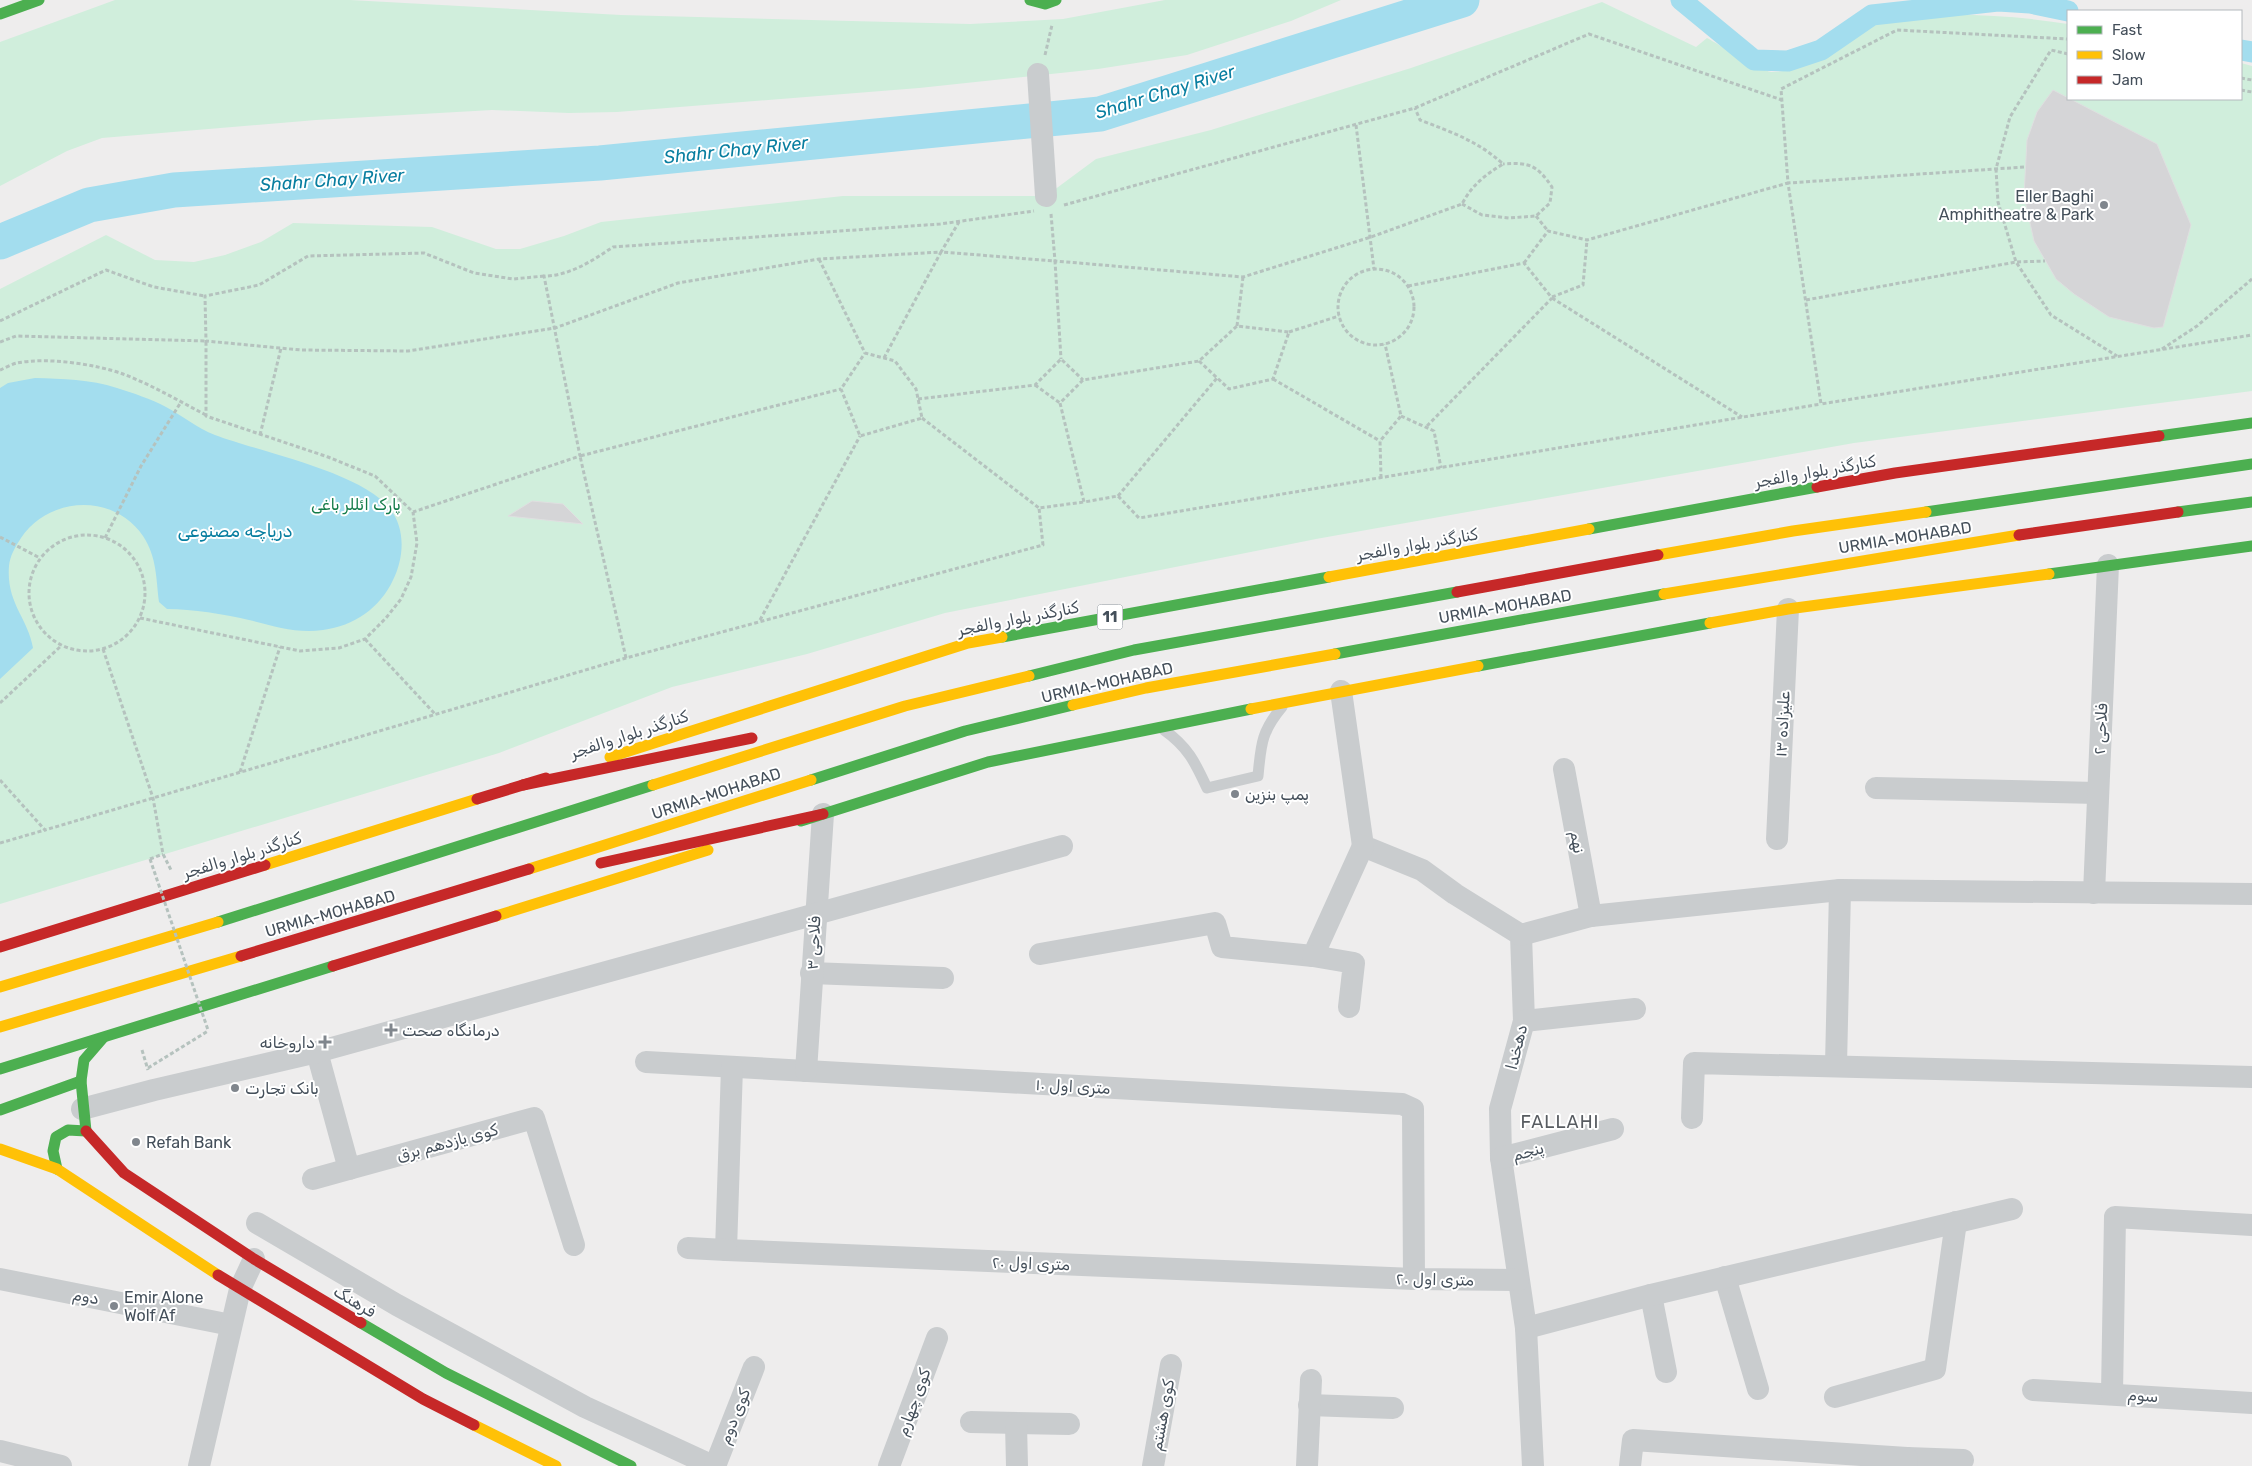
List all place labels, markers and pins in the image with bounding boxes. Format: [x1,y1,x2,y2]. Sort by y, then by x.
place label: Eller Baghi Amphitheatre & Park [1939,187,2095,224]
marker: Eller Baghi Amphitheatre & Park [2098,199,2110,211]
place label: پمپ بنزین [1245,785,1309,805]
marker: پمپ بنزین [1229,788,1241,800]
place label: درمانگاه صحت [402,1021,500,1041]
marker: درمانگاه صحت [384,1023,398,1037]
place label: داروخانه [260,1033,315,1053]
marker: داروخانه [319,1036,331,1048]
place label: بانک تجارت [245,1079,319,1099]
marker: بانک تجارت [229,1082,241,1094]
place label: Refah Bank [146,1133,232,1152]
marker: Refah Bank [130,1136,142,1148]
place label: Emir Alone Wolf Af [124,1288,203,1325]
marker: Emir Alone Wolf Af [108,1300,120,1312]

